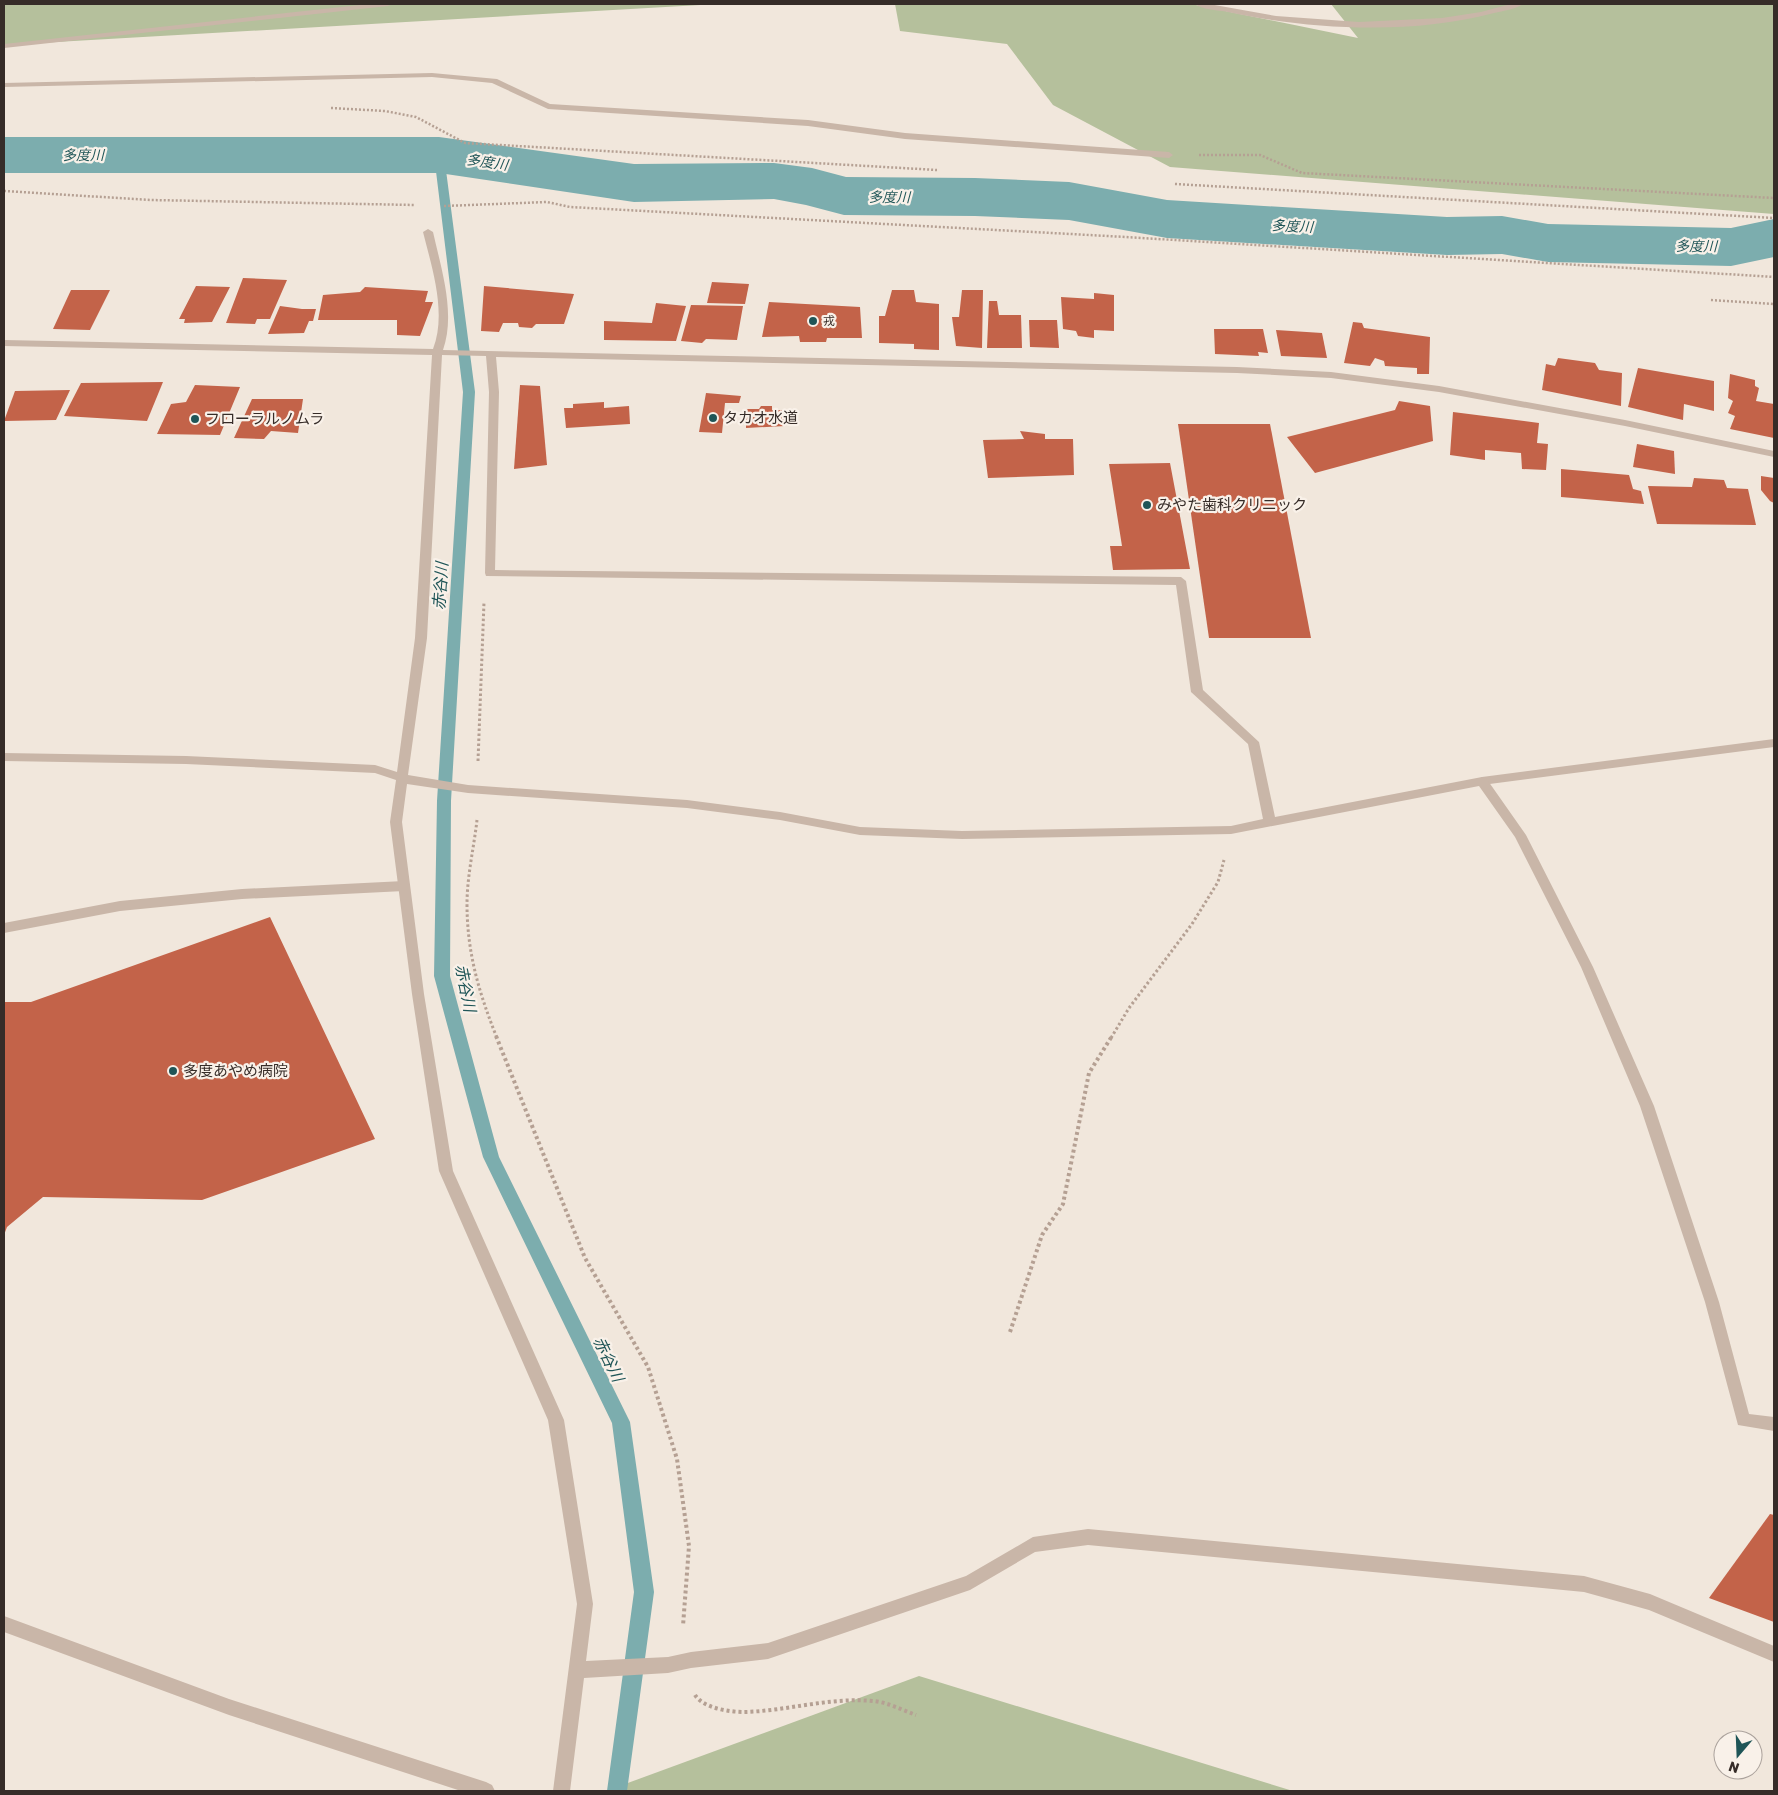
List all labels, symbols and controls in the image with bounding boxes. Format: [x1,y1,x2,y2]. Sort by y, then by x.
water label: 多度川 [62,147,106,164]
water label: 多度川 [465,151,511,174]
water label: 多度川 [868,189,912,206]
water label: 多度川 [1271,217,1315,236]
water label: 多度川 [1675,238,1719,255]
place label: 戎 [823,314,835,328]
marker: 戎 [807,315,819,327]
place label: タカオ水道 [723,409,798,427]
place label: フローラルノムラ [205,410,324,428]
marker: タカオ水道 [707,412,719,424]
marker: フローラルノムラ [189,413,201,425]
place label: みやた歯科クリニック [1157,496,1307,514]
marker: みやた歯科クリニック [1141,499,1153,511]
water label: 赤谷川 [429,559,452,611]
water label: 赤谷川 [452,963,480,1015]
place label: 多度あやめ病院 [183,1062,288,1080]
marker: 多度あやめ病院 [167,1065,179,1077]
water label: 赤谷川 [589,1333,628,1387]
north arrow [1713,1730,1763,1780]
text: N [1726,1757,1741,1776]

